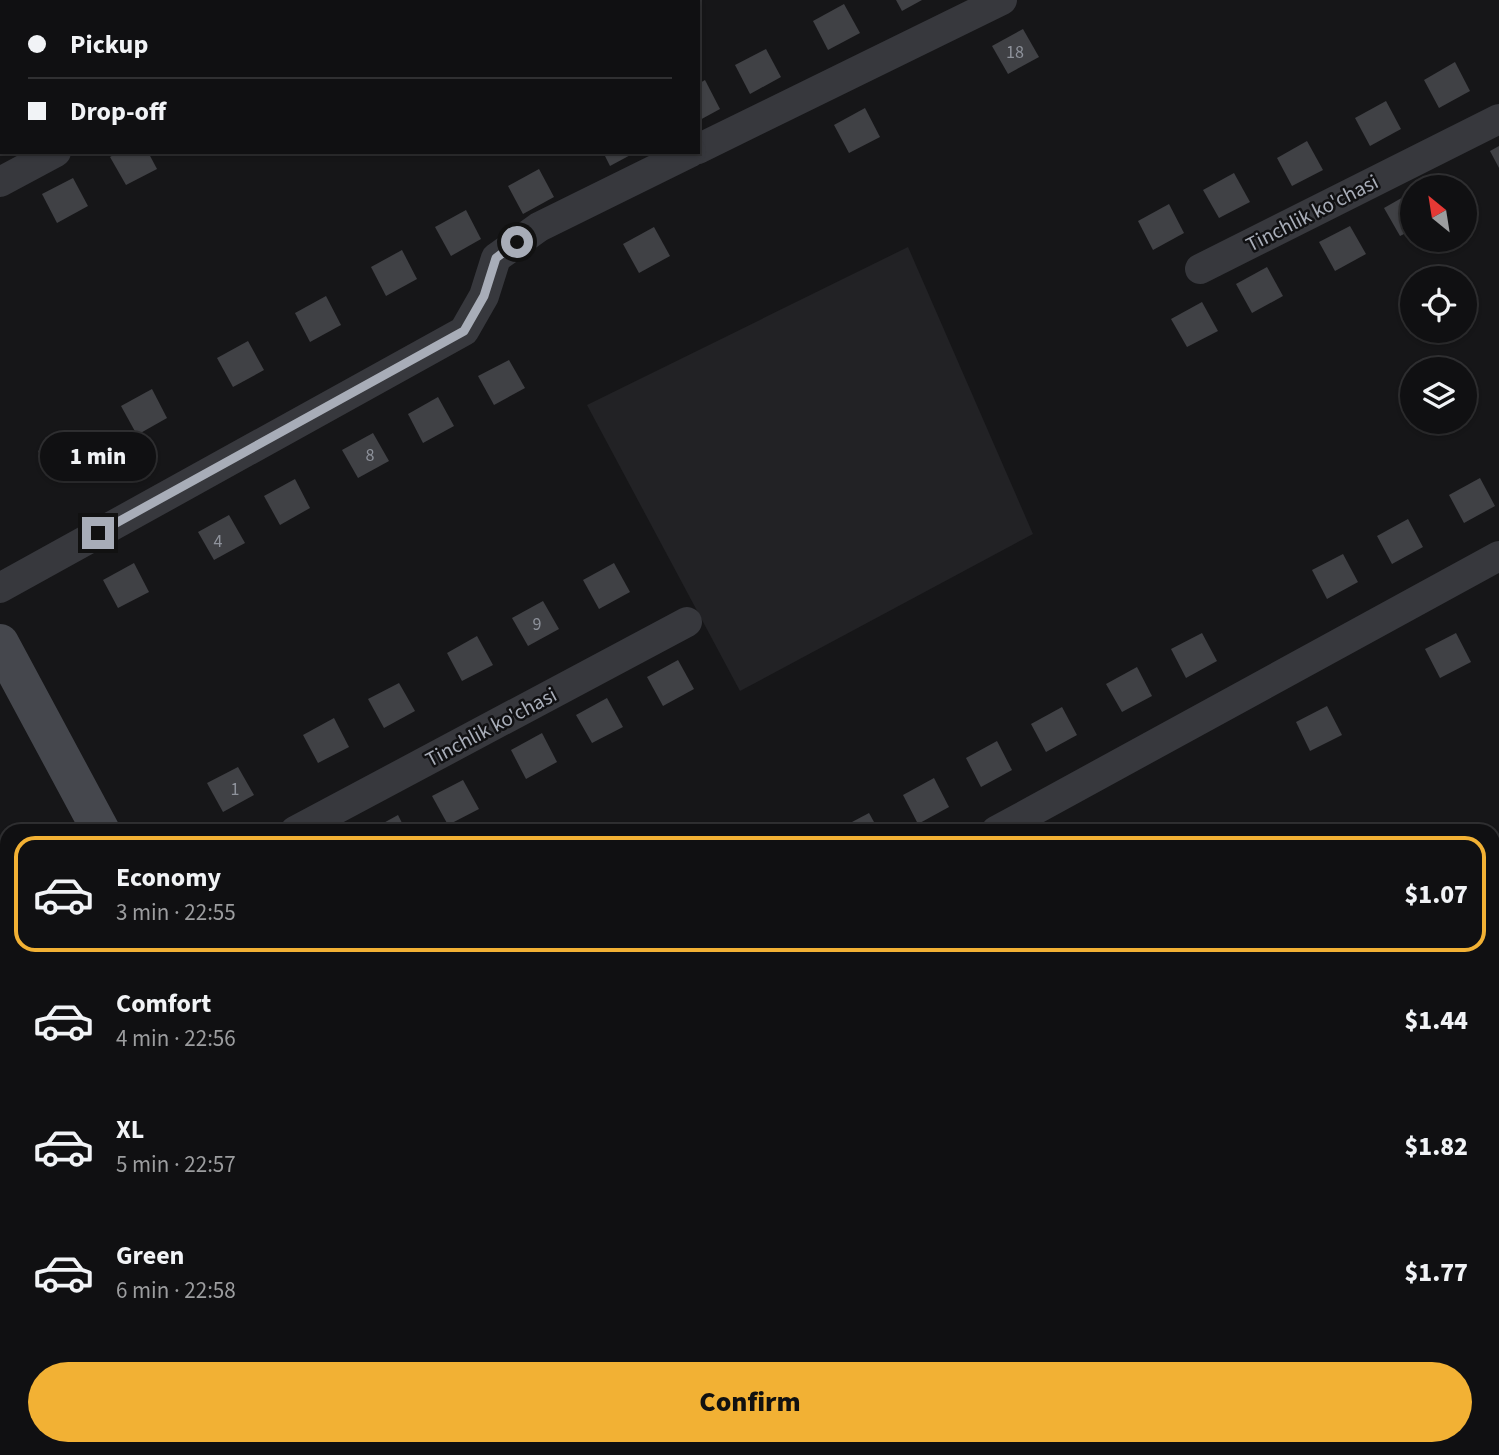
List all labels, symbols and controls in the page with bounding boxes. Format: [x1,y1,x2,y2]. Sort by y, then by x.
text: Pickup [70,26,148,63]
house number: 18 [1006,40,1024,65]
text: Drop-off [70,93,166,130]
street label: Tinchlik ko'chasi [1241,167,1383,259]
north arrow [1400,175,1477,252]
map controls [1400,175,1477,434]
route start [501,226,533,258]
button: locate [1400,266,1477,343]
button: layers [1400,357,1477,434]
callout: 1 min [40,432,156,480]
text: 1 min [70,440,126,473]
house number: 8 [366,443,375,468]
route end [82,517,114,549]
house number: 4 [214,529,223,554]
house number: 9 [533,612,542,637]
street label: Tinchlik ko'chasi [420,680,562,774]
house number: 1 [231,777,239,802]
text: Economy [116,859,221,896]
icon: car [32,863,95,926]
text: $1.07 [1404,876,1468,913]
text: 3 min · 22:55 [116,896,236,929]
text: Comfort [116,985,211,1022]
icon: car [32,989,95,1052]
text: $1.44 [1404,1002,1468,1039]
text: 4 min · 22:56 [116,1022,236,1055]
text: XL [116,1111,144,1148]
icon: car [32,1115,95,1178]
text: $1.82 [1404,1128,1468,1165]
text: 5 min · 22:57 [116,1148,236,1181]
text: Green [116,1237,184,1274]
icon: car [32,1241,95,1304]
text: $1.77 [1404,1254,1468,1291]
text: 6 min · 22:58 [116,1274,236,1307]
button: Confirm [28,1362,1472,1442]

